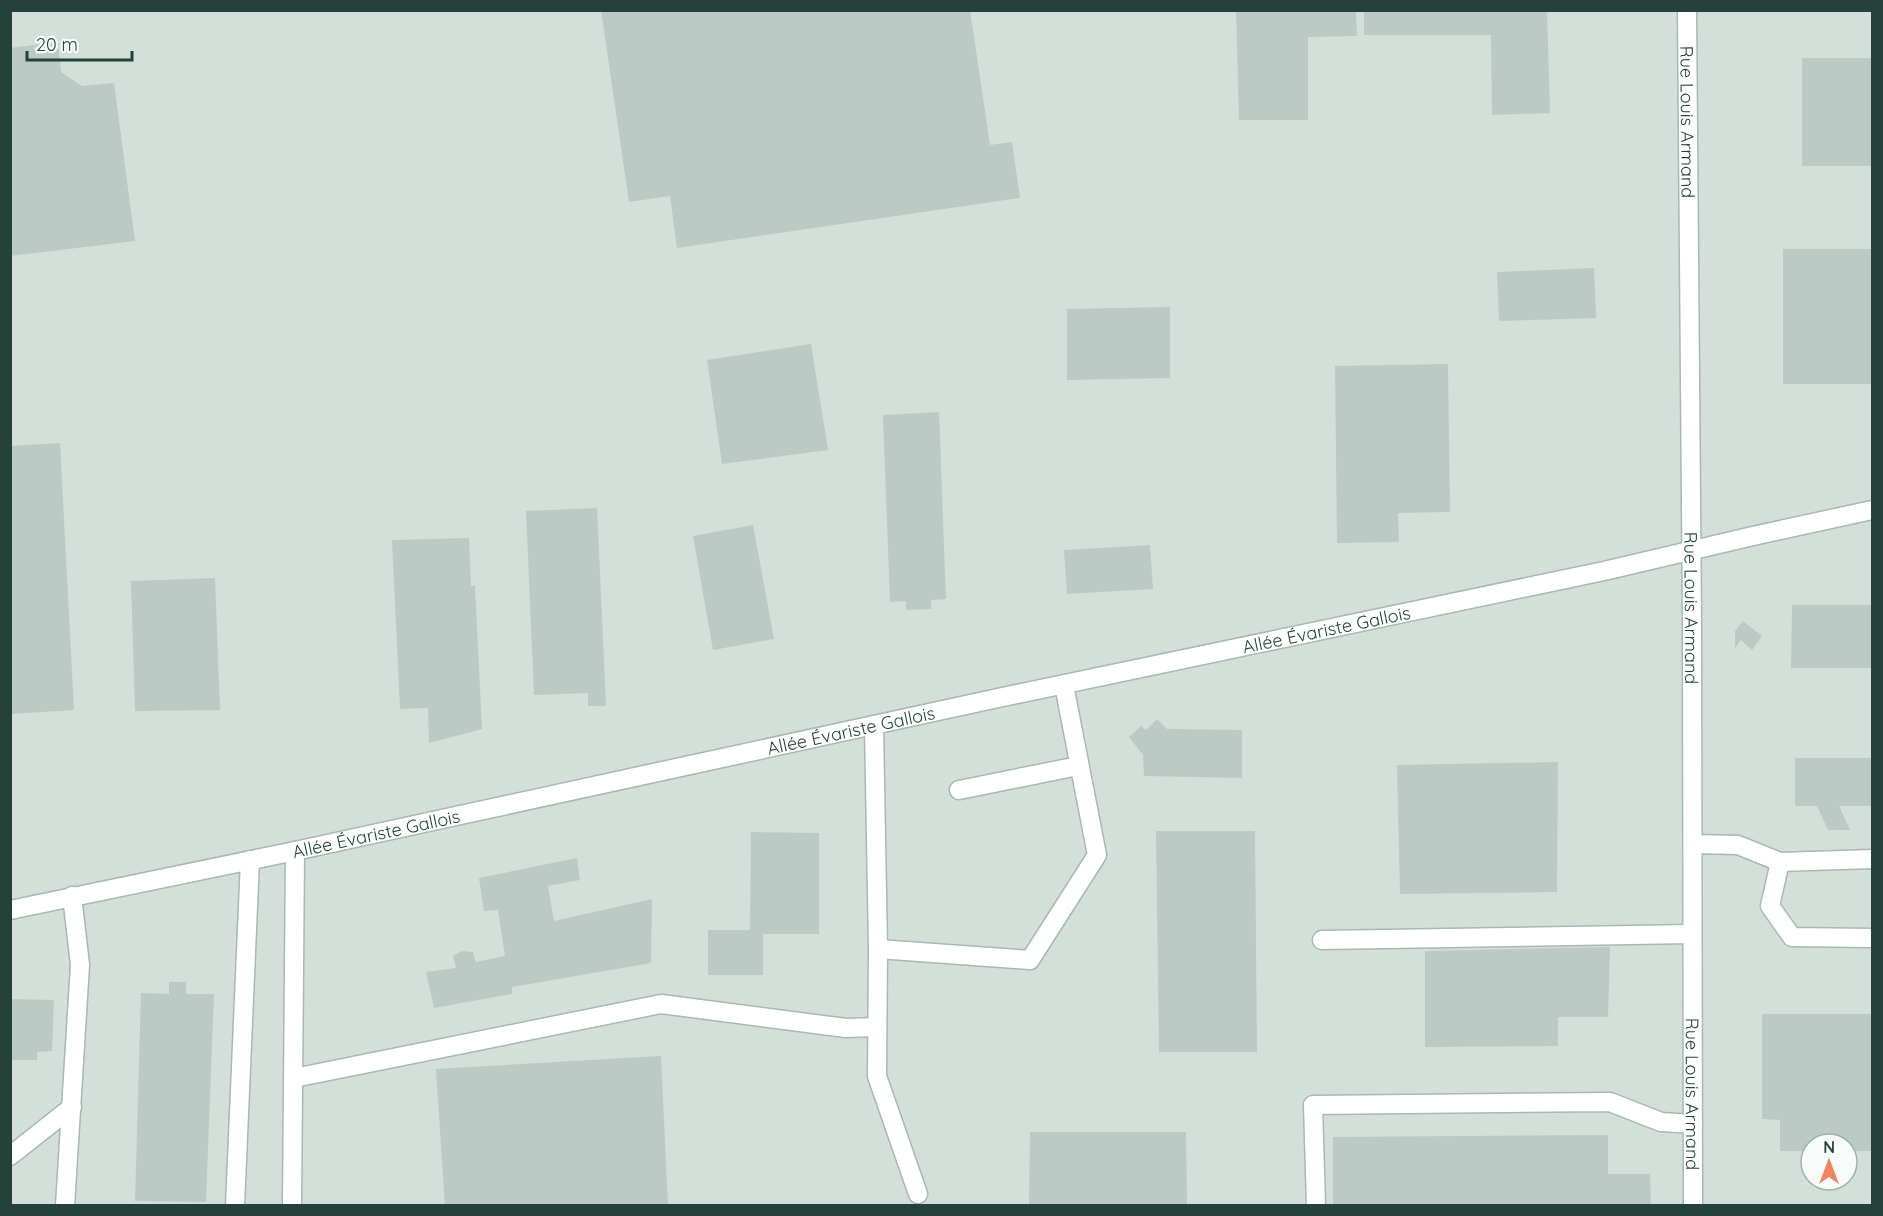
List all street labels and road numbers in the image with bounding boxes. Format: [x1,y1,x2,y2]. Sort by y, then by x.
street label: Rue Louis Armand [1676,46,1700,198]
street label: Rue Louis Armand [1680,532,1704,684]
street label: Allée Évariste Gallois [1240,600,1412,658]
street label: Allée Évariste Gallois [765,701,937,759]
street label: Allée Évariste Gallois [290,804,462,863]
street label: Rue Louis Armand [1681,1018,1704,1170]

